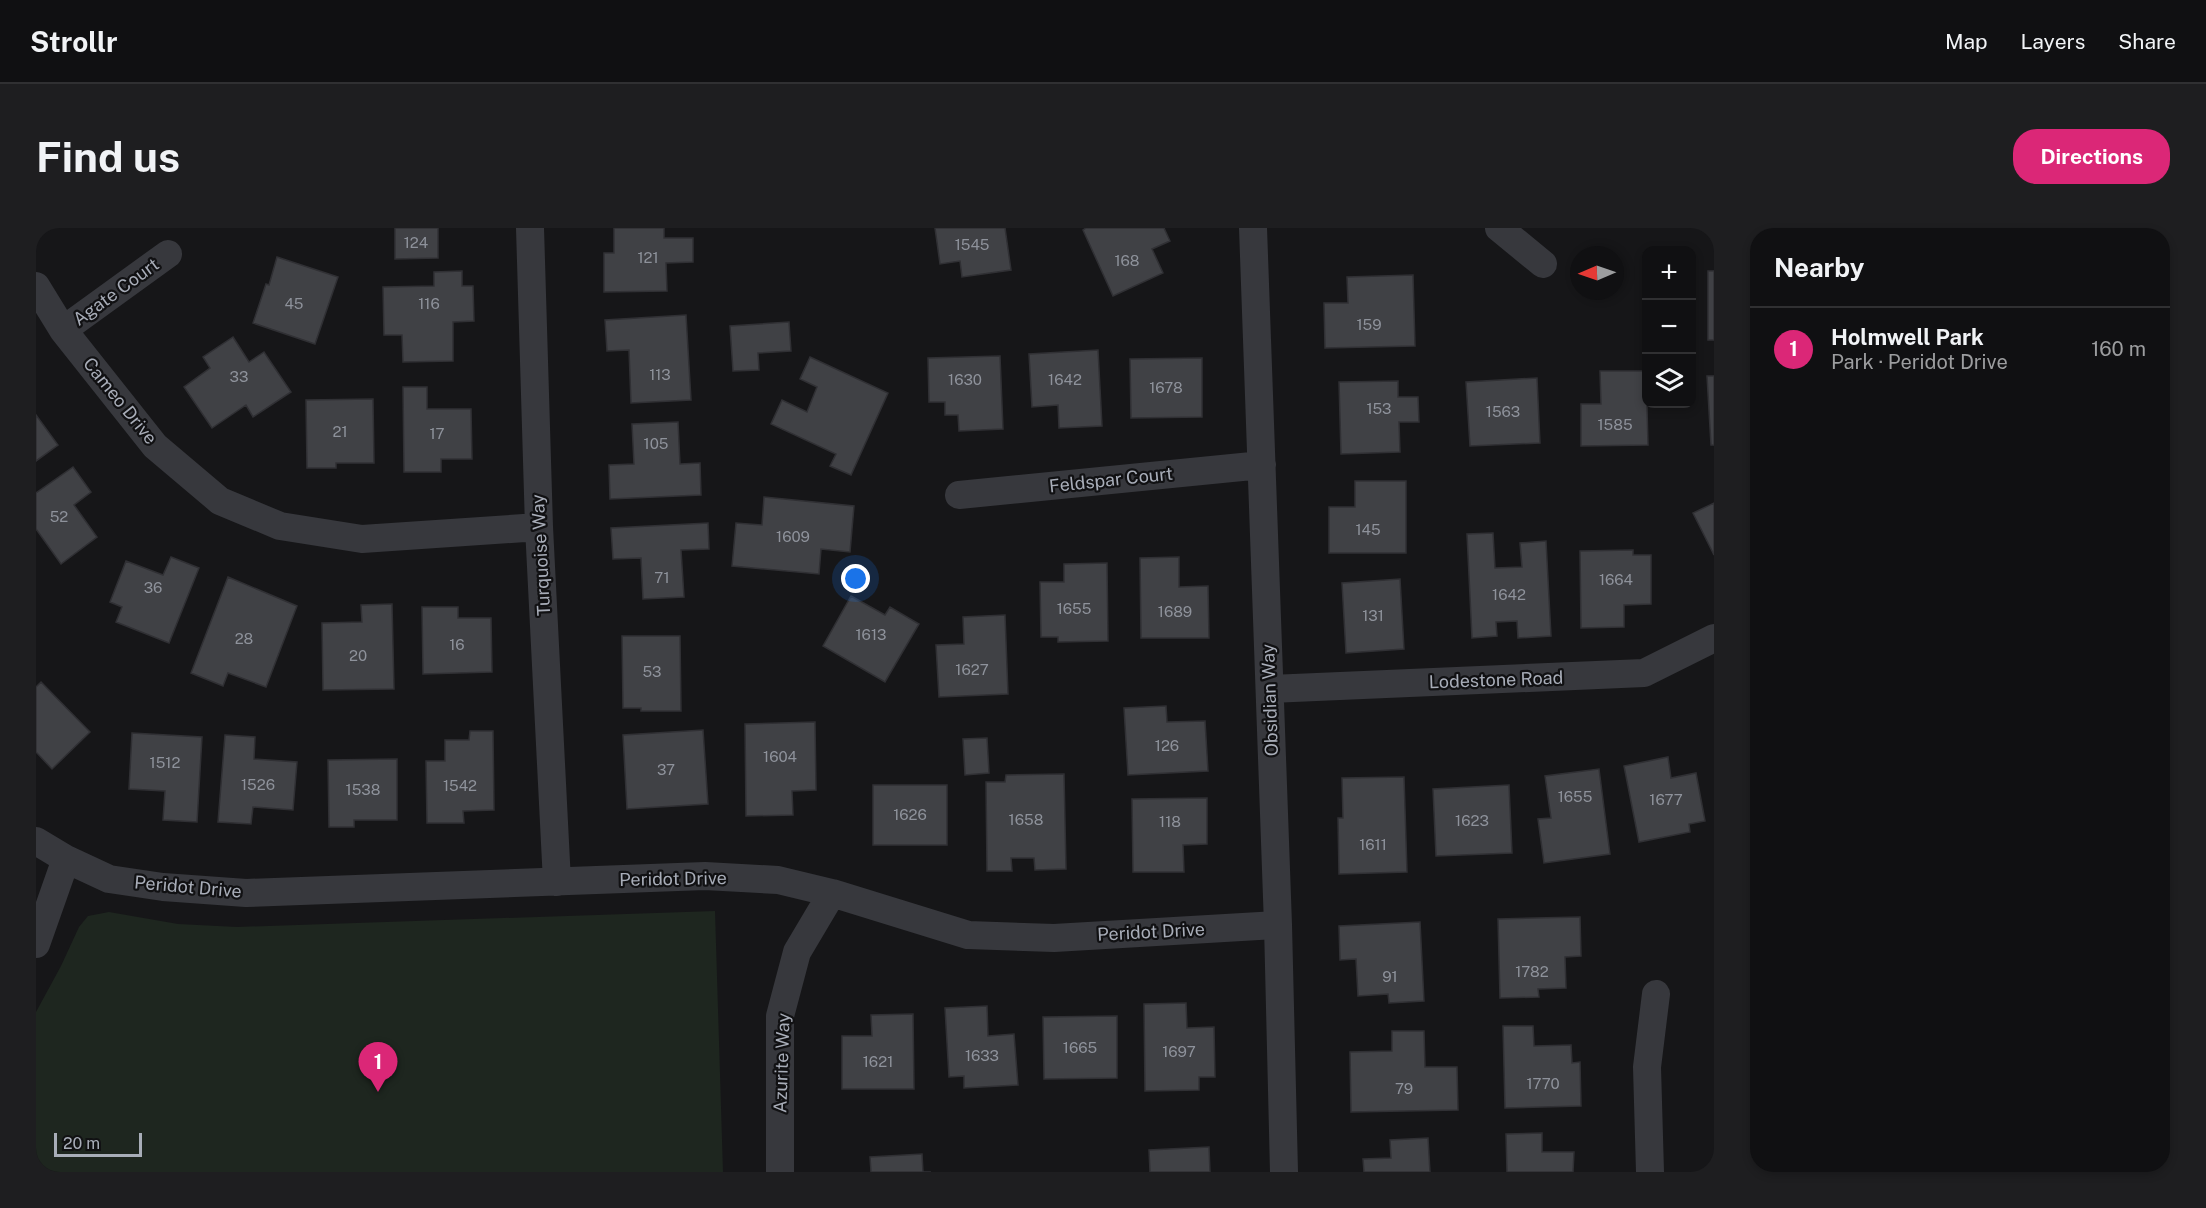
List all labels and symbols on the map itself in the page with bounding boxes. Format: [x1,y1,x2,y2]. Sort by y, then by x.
house number: 124 [404,234,428,251]
house number: 1545 [955,236,989,253]
north arrow [1570,246,1624,300]
house number: 121 [637,249,659,266]
house number: 168 [1114,252,1140,269]
street label: Agate Court [69,253,163,330]
house number: 45 [285,295,303,312]
house number: 116 [418,295,440,312]
house number: 159 [1356,316,1382,333]
street label: Cameo Drive [79,353,162,448]
house number: 113 [649,366,671,383]
house number: 33 [230,368,248,385]
house number: 1630 [948,371,982,388]
house number: 1642 [1048,371,1082,388]
house number: 1678 [1149,379,1183,396]
house number: 153 [1366,400,1392,417]
house number: 1563 [1486,403,1520,420]
house number: 1585 [1597,416,1633,433]
house number: 21 [332,423,348,440]
house number: 17 [429,425,445,442]
house number: 105 [644,435,668,452]
street label: Feldspar Court [1048,463,1174,496]
street label: Turquoise Way [527,493,554,616]
house number: 52 [50,508,68,525]
house number: 145 [1355,521,1381,538]
house number: 1609 [776,528,810,545]
your location [841,564,870,593]
house number: 71 [654,569,670,586]
house number: 1664 [1599,571,1633,588]
house number: 36 [144,579,162,596]
house number: 1642 [1492,586,1526,603]
house number: 1655 [1057,600,1091,617]
house number: 1689 [1158,603,1192,620]
house number: 131 [1362,607,1384,624]
house number: 1613 [856,626,887,643]
house number: 28 [235,630,253,647]
house number: 16 [449,636,465,653]
street label: Obsidian Way [1257,643,1282,757]
house number: 20 [349,647,367,664]
house number: 1627 [955,661,989,678]
house number: 53 [642,663,662,680]
street label: Lodestone Road [1428,667,1564,692]
house number: 126 [1155,737,1179,754]
house number: 1604 [763,748,797,765]
house number: 1512 [150,754,180,771]
house number: 37 [657,761,675,778]
house number: 1526 [241,776,275,793]
house number: 1542 [443,777,477,794]
house number: 1538 [346,781,380,798]
house number: 1655 [1558,788,1592,805]
house number: 1677 [1649,791,1683,808]
house number: 1626 [893,806,927,823]
house number: 1658 [1009,811,1043,828]
house number: 1623 [1455,812,1489,829]
house number: 118 [1159,813,1181,830]
house number: 1611 [1359,836,1387,853]
street label: Peridot Drive [619,867,727,890]
street label: Peridot Drive [133,871,243,902]
street label: Peridot Drive [1097,918,1205,945]
house number: 1782 [1515,963,1549,980]
house number: 91 [1382,968,1398,985]
street label: Azurite Way [769,1012,794,1113]
house number: 1665 [1063,1039,1097,1056]
pin: 1 [358,1042,398,1092]
house number: 1697 [1162,1043,1196,1060]
house number: 1633 [965,1047,999,1064]
house number: 1621 [863,1053,893,1070]
house number: 1770 [1526,1075,1560,1092]
house number: 79 [1395,1080,1413,1097]
scale bar [54,1130,142,1158]

